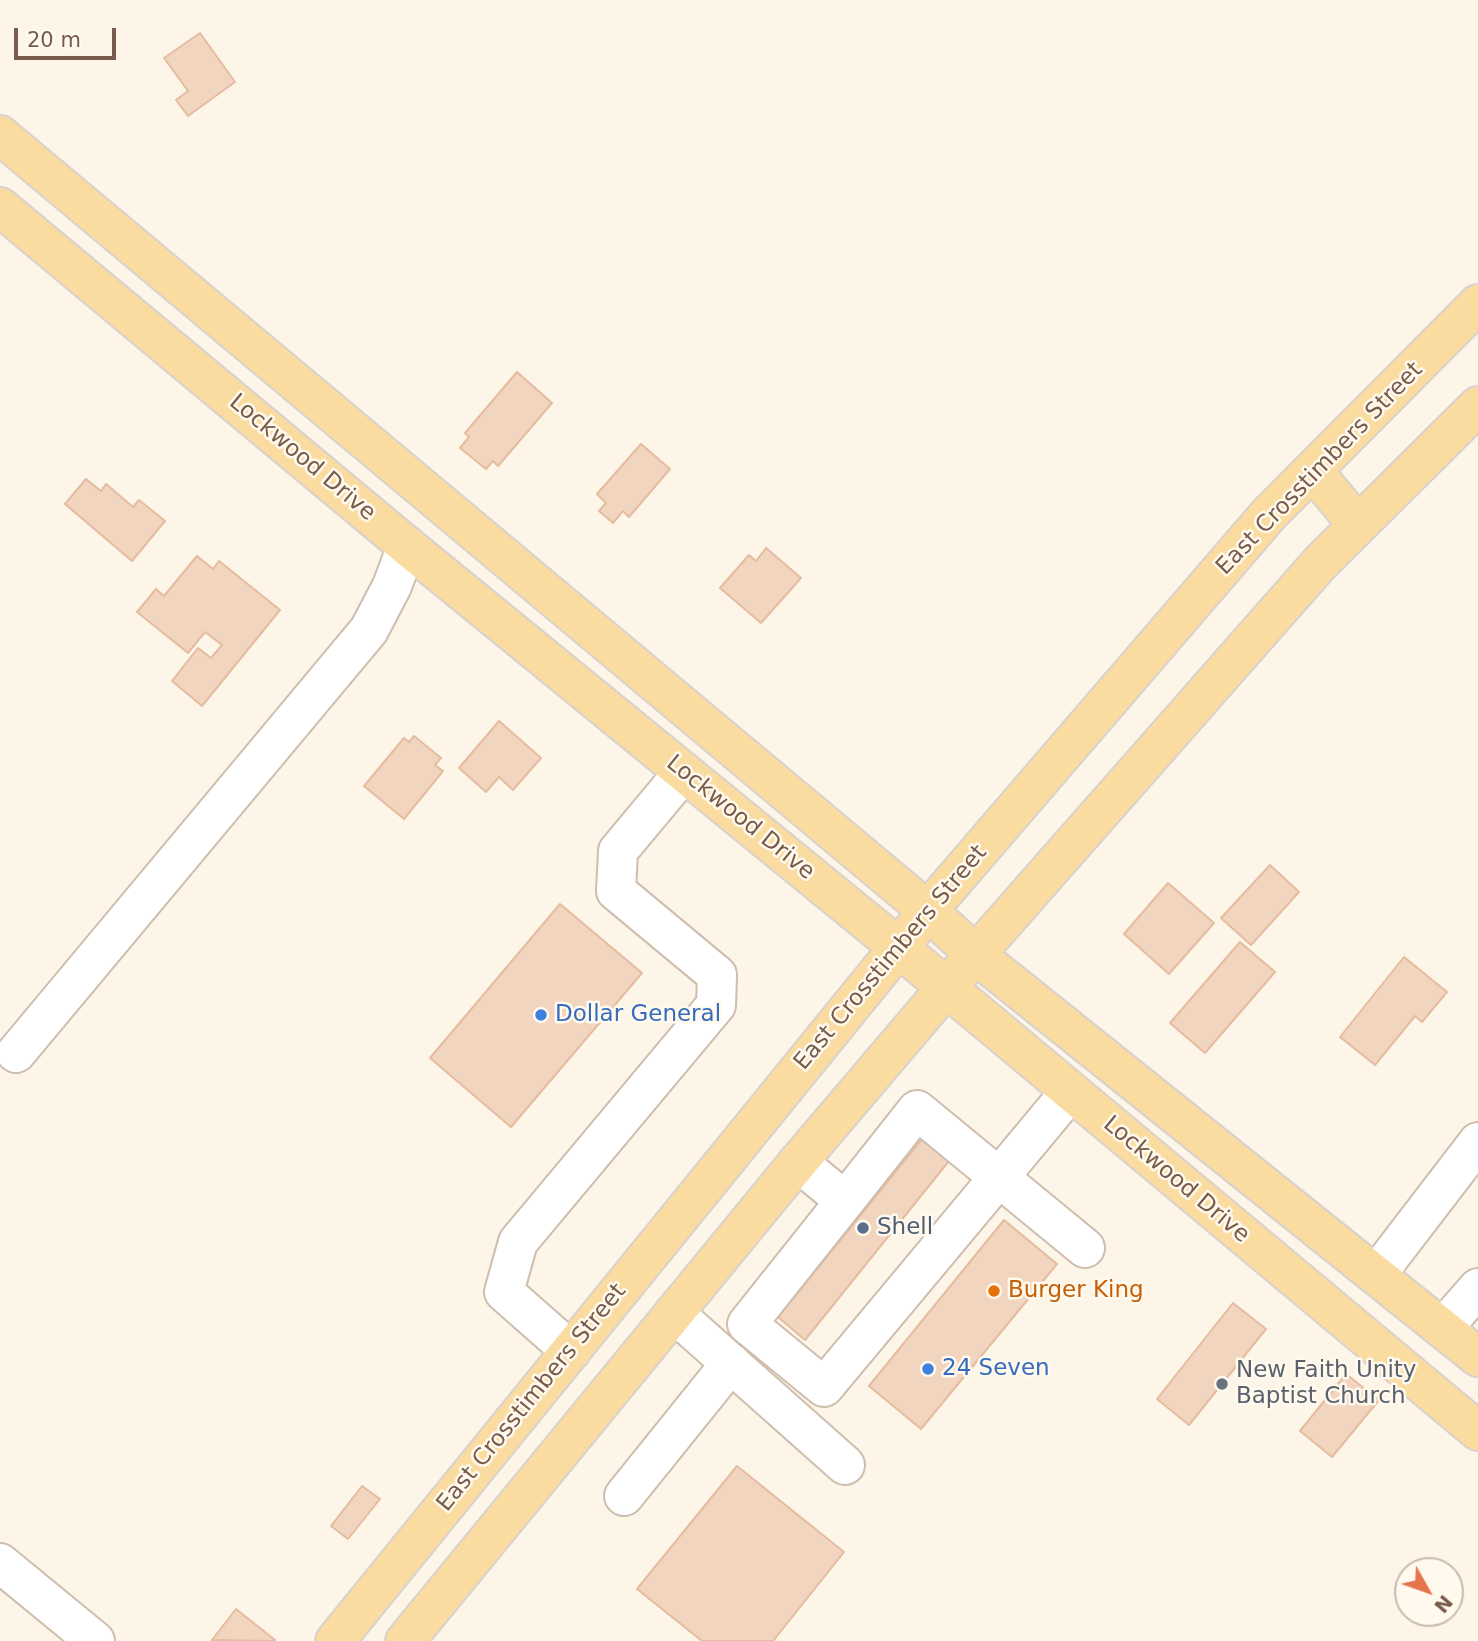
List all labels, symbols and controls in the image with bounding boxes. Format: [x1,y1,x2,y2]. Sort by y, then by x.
scale bar [18,14,119,58]
text: 20 m [27,28,81,52]
street label: East Crosstimbers Street [1211,357,1429,581]
street label: Lockwood Drive [223,389,381,527]
street label: Lockwood Drive [660,750,820,886]
street label: East Crosstimbers Street [789,840,993,1076]
place label: Dollar General [555,1001,721,1029]
marker: Dollar General [533,1007,549,1023]
street label: Lockwood Drive [1097,1111,1255,1249]
place label: Shell [877,1214,933,1242]
marker: Shell [855,1220,871,1236]
place label: Burger King [1008,1277,1144,1305]
street label: East Crosstimbers Street [432,1278,632,1518]
marker: Burger King [986,1283,1002,1299]
place label: 24 Seven [942,1355,1050,1383]
place label: New Faith Unity Baptist Church [1236,1357,1416,1411]
marker: 24 Seven [920,1361,936,1377]
marker: New Faith Unity Baptist Church [1214,1376,1230,1392]
north arrow [1394,1557,1464,1627]
text: N [1430,1591,1457,1617]

